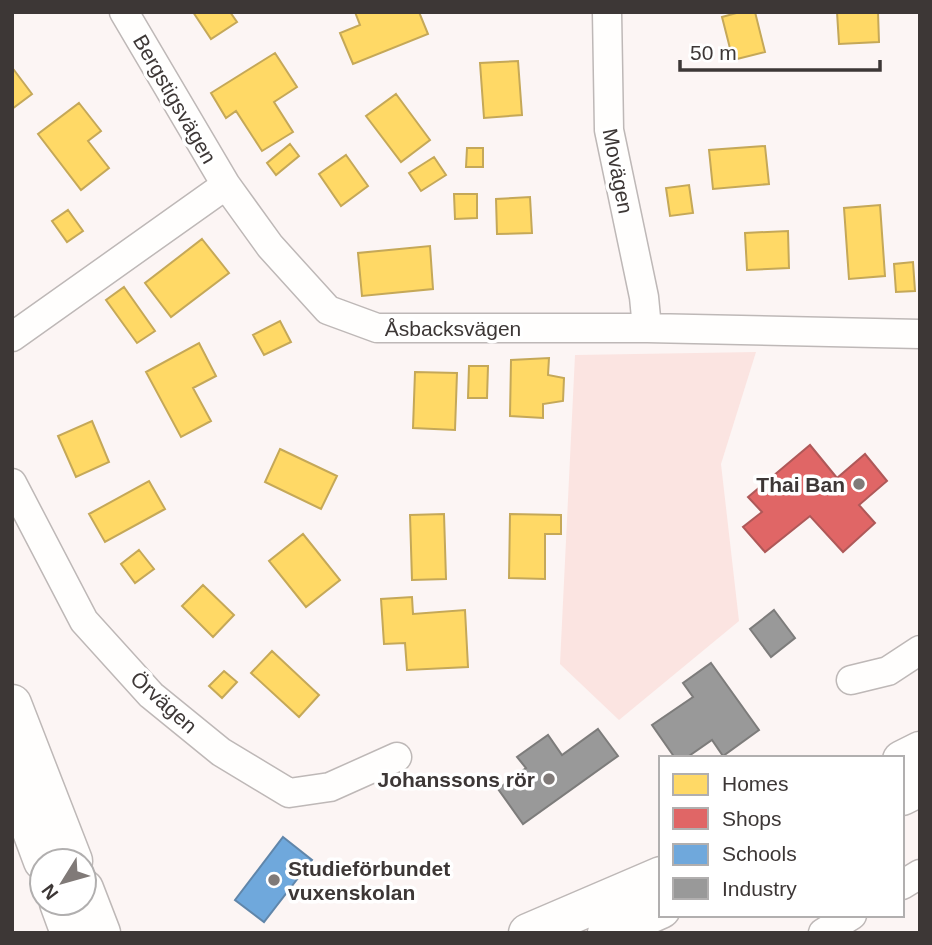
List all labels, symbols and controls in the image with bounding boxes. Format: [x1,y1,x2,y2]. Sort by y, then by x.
scale bar [680,28,880,72]
street label: Bergstigsvägen [129,31,221,167]
text: 50 m [690,41,737,64]
street label: Movägen [598,126,638,216]
street label: Åsbacksvägen [385,317,521,340]
place label: Thai Ban [756,473,845,496]
marker: Thai Ban [851,476,867,492]
street label: Örvägen [126,667,202,737]
legend [659,756,904,917]
place label: Johanssons rör [377,768,535,791]
marker: Johanssons rör [541,771,557,787]
text: Homes [722,772,789,795]
text: Shops [722,807,782,830]
text: Schools [722,842,797,865]
north arrow [28,847,98,917]
place label: Studieförbundet vuxenskolan [288,857,450,904]
marker: Studieförbundet vuxenskolan [266,872,282,888]
text: Industry [722,877,797,900]
text: N [37,880,62,904]

